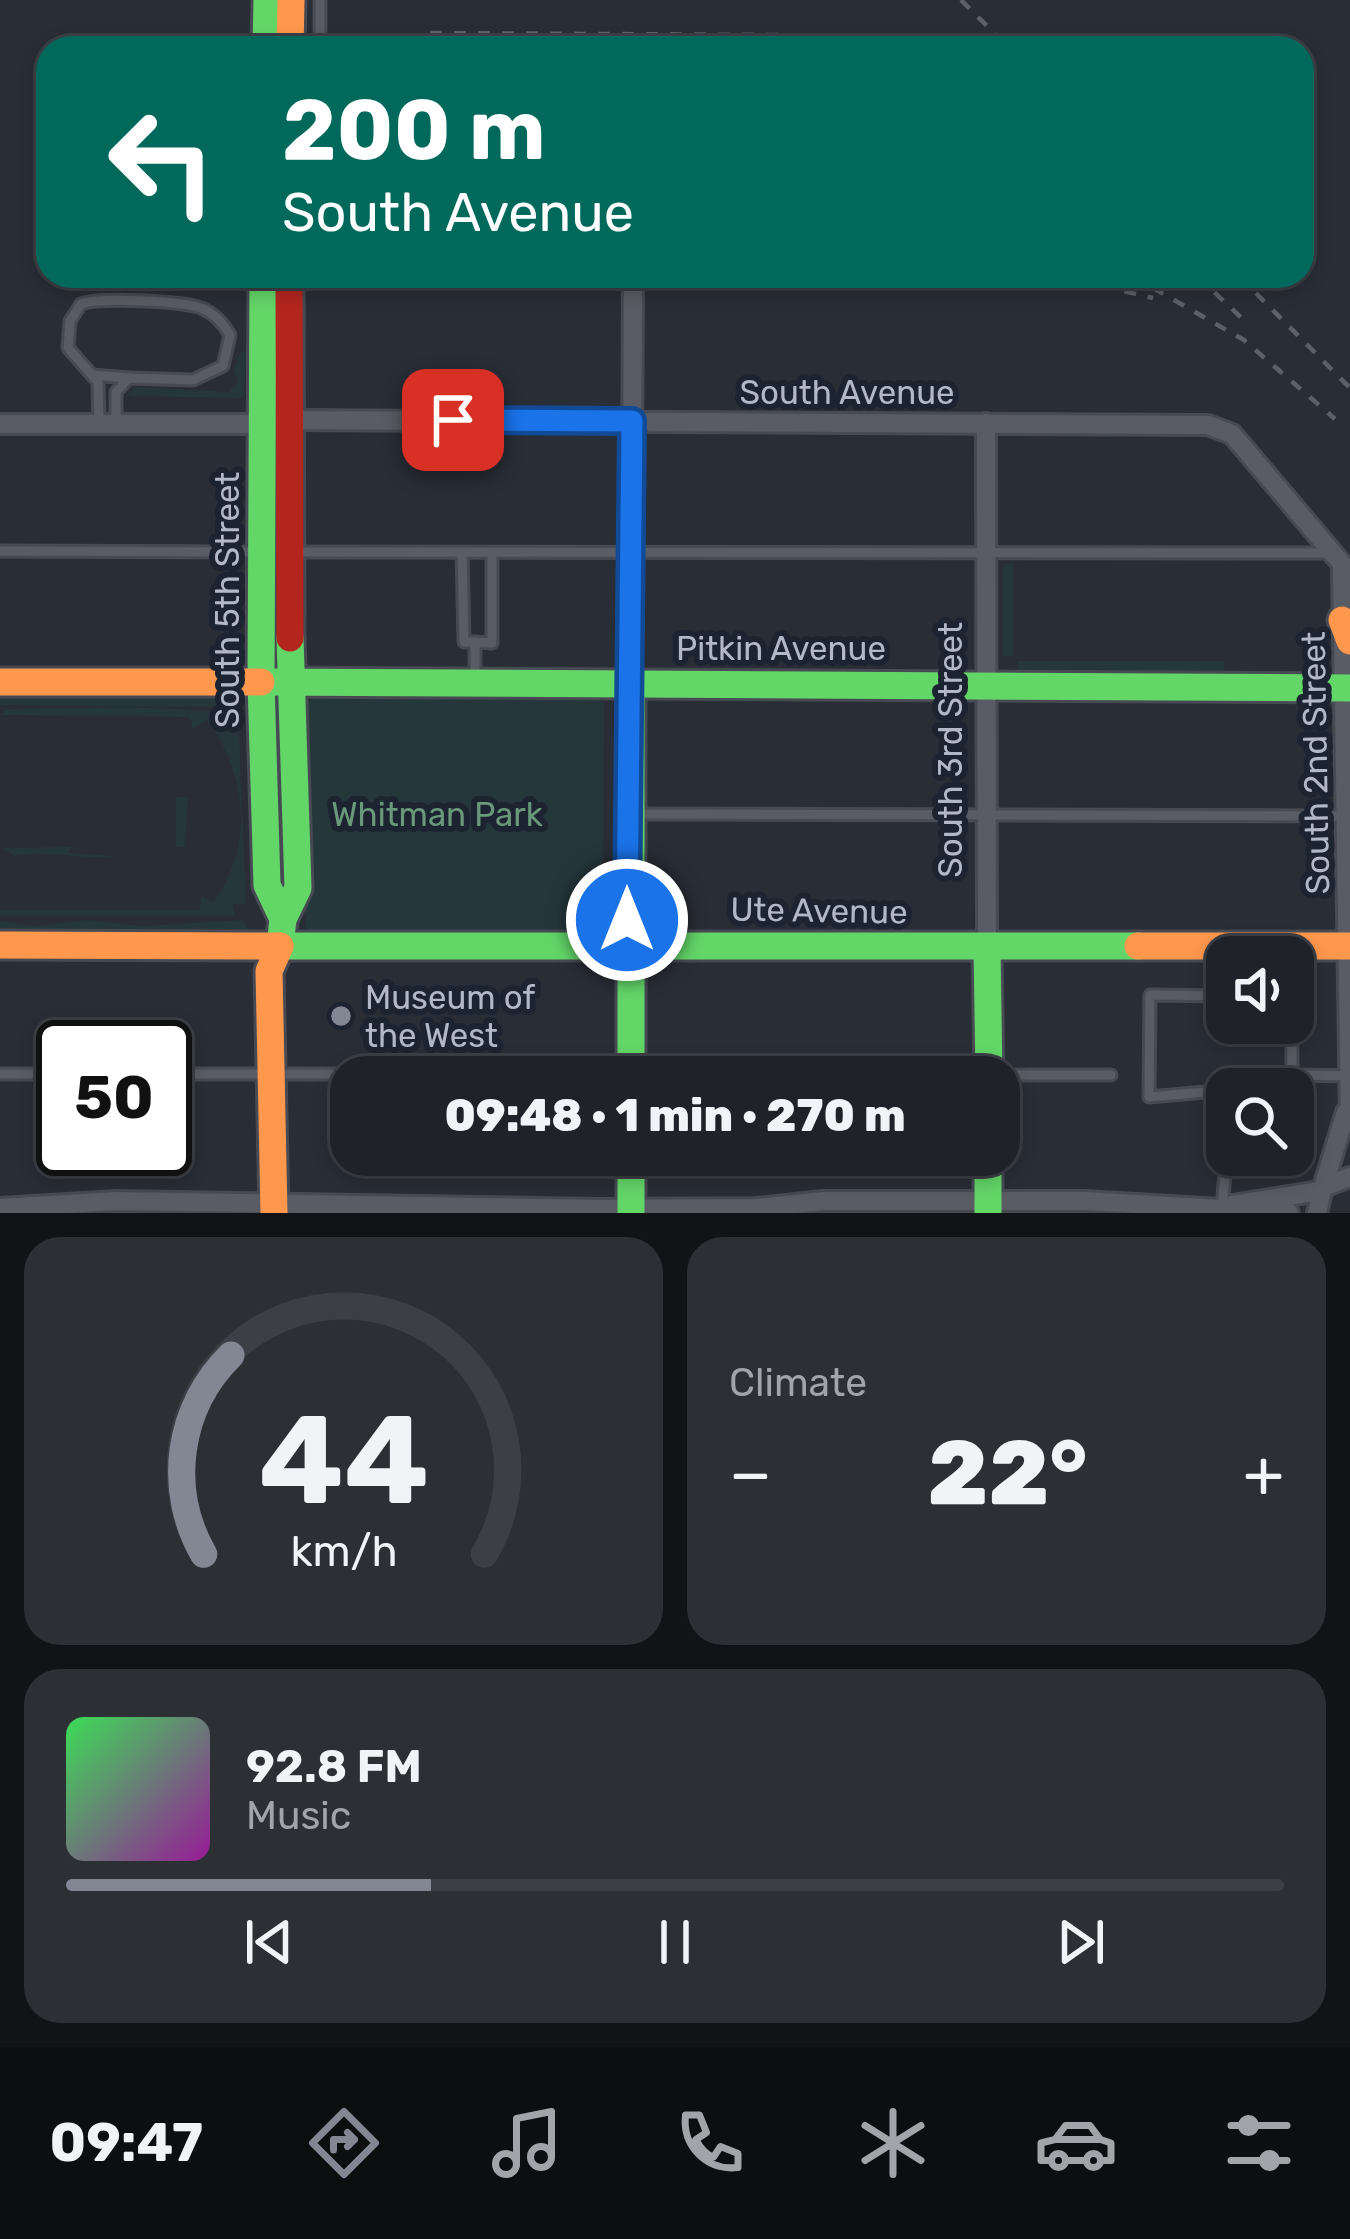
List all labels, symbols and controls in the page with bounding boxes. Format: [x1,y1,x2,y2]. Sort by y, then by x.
text: 200 m [282,80,546,180]
icon: left [84,84,240,240]
text: South Avenue [282,181,634,245]
pin [402,369,504,471]
street label: South Avenue [739,373,955,412]
icon: arrive [420,387,486,453]
street label: South 5th Street [208,472,247,728]
street label: South 3rd Street [931,622,970,878]
street label: Pitkin Avenue [676,629,886,668]
street label: South 2nd Street [1294,631,1337,895]
park label: Whitman Park [331,795,543,834]
position arrow [564,857,690,983]
street label: Ute Avenue [730,889,908,932]
map controls [1206,936,1314,1176]
button: sound [1206,936,1314,1044]
place label: Museum of the West [365,978,535,1055]
marker: Museum of the West [328,1003,354,1029]
speed limit sign: 50 [36,1020,192,1176]
button: search [1206,1068,1314,1176]
text: 09:48 · 1 min · 270 m [444,1089,906,1142]
text: Climate [729,1360,867,1406]
text: 44 [258,1386,429,1534]
text: 22° [928,1420,1087,1527]
text: − [729,1434,772,1513]
text: + [1243,1434,1284,1513]
text: km/h [290,1526,397,1577]
text: 92.8 FM [246,1740,422,1793]
text: Music [246,1793,351,1839]
icon: previous [236,1909,302,1975]
icon: pause [642,1909,708,1975]
icon: next [1048,1909,1114,1975]
icon: directions [302,2101,386,2185]
icon: music [485,2101,569,2185]
icon: phone [668,2101,752,2185]
icon: climate [851,2101,935,2185]
icon: car [1034,2101,1118,2185]
icon: filters [1217,2101,1301,2185]
text: 09:47 [49,2111,203,2175]

